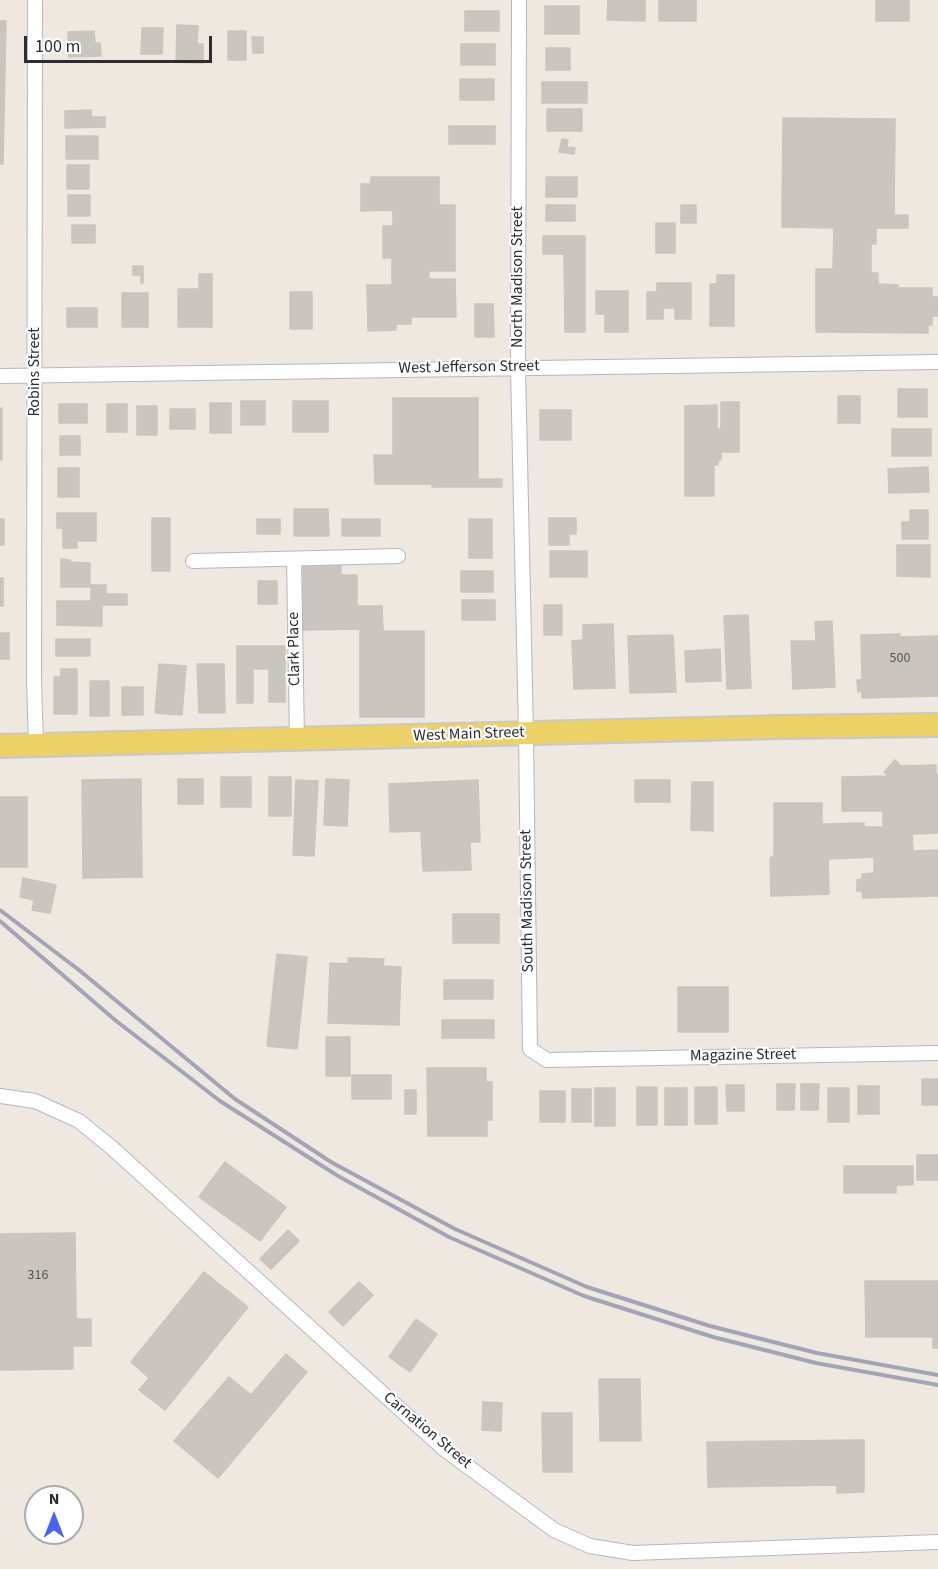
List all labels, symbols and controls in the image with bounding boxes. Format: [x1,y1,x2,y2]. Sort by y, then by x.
scale bar [27,24,214,62]
text: 100 m [35,34,80,59]
street label: North Madison Street [508,206,528,348]
street label: Robins Street [25,327,45,417]
street label: West Jefferson Street [398,357,540,379]
street label: Clark Place [285,612,305,686]
house number: 500 [890,651,910,667]
street label: West Main Street [413,723,525,747]
street label: South Madison Street [517,829,539,973]
street label: Magazine Street [690,1045,796,1067]
house number: 316 [28,1268,48,1284]
street label: Carnation Street [379,1388,475,1474]
north arrow [24,1485,84,1545]
text: N [49,1488,59,1510]

